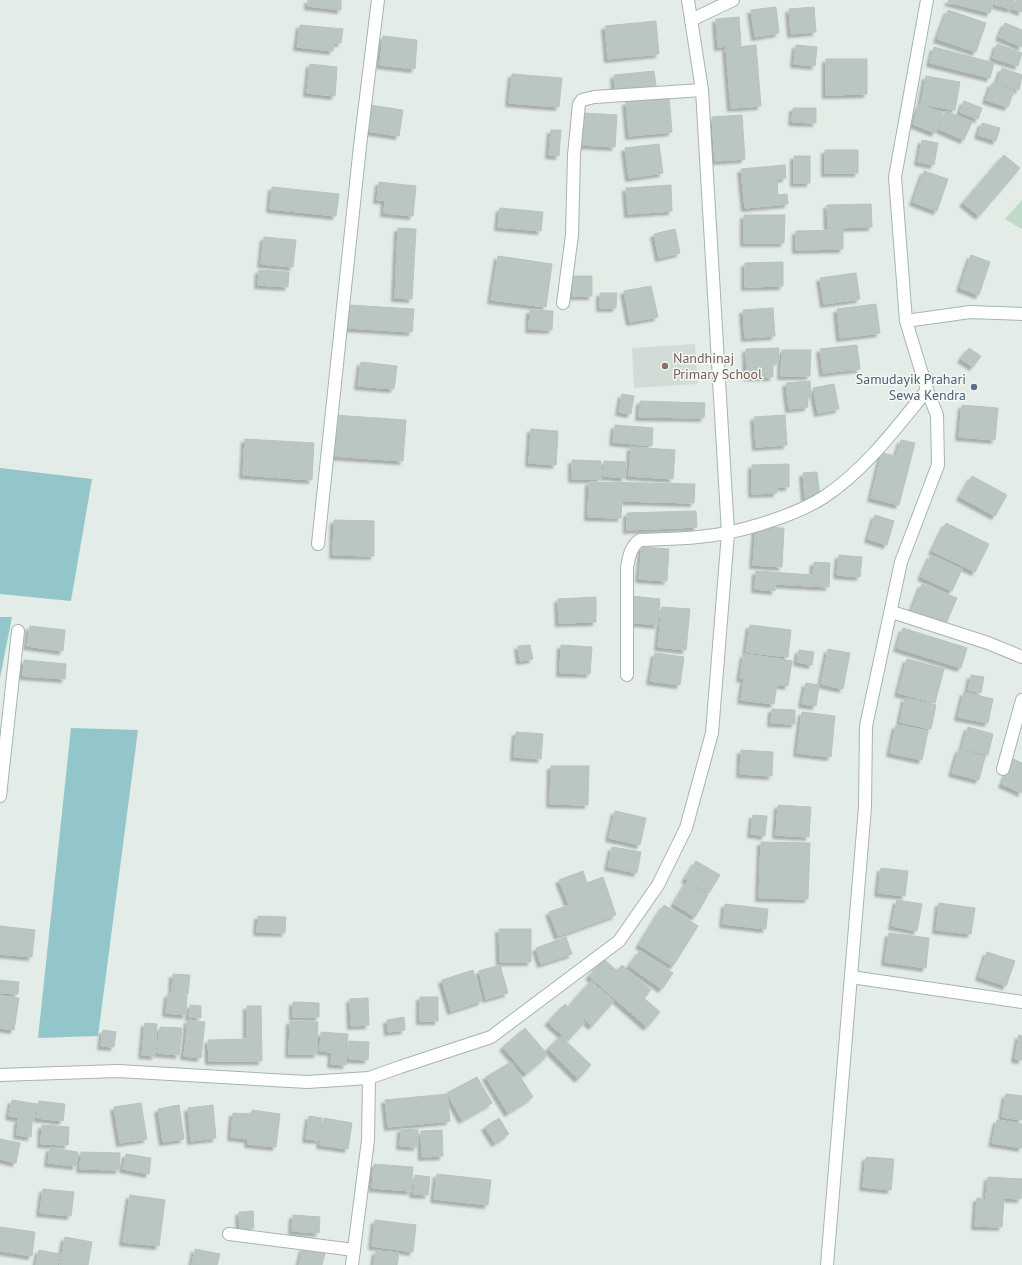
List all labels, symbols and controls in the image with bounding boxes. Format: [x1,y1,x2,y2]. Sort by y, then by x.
place label: Nandhinaj Primary School [673,349,762,383]
marker: Nandhinaj Primary School [660,361,670,371]
place label: Samudayik Prahari Sewa Kendra [856,370,966,404]
marker: Samudayik Prahari Sewa Kendra [969,382,979,392]

